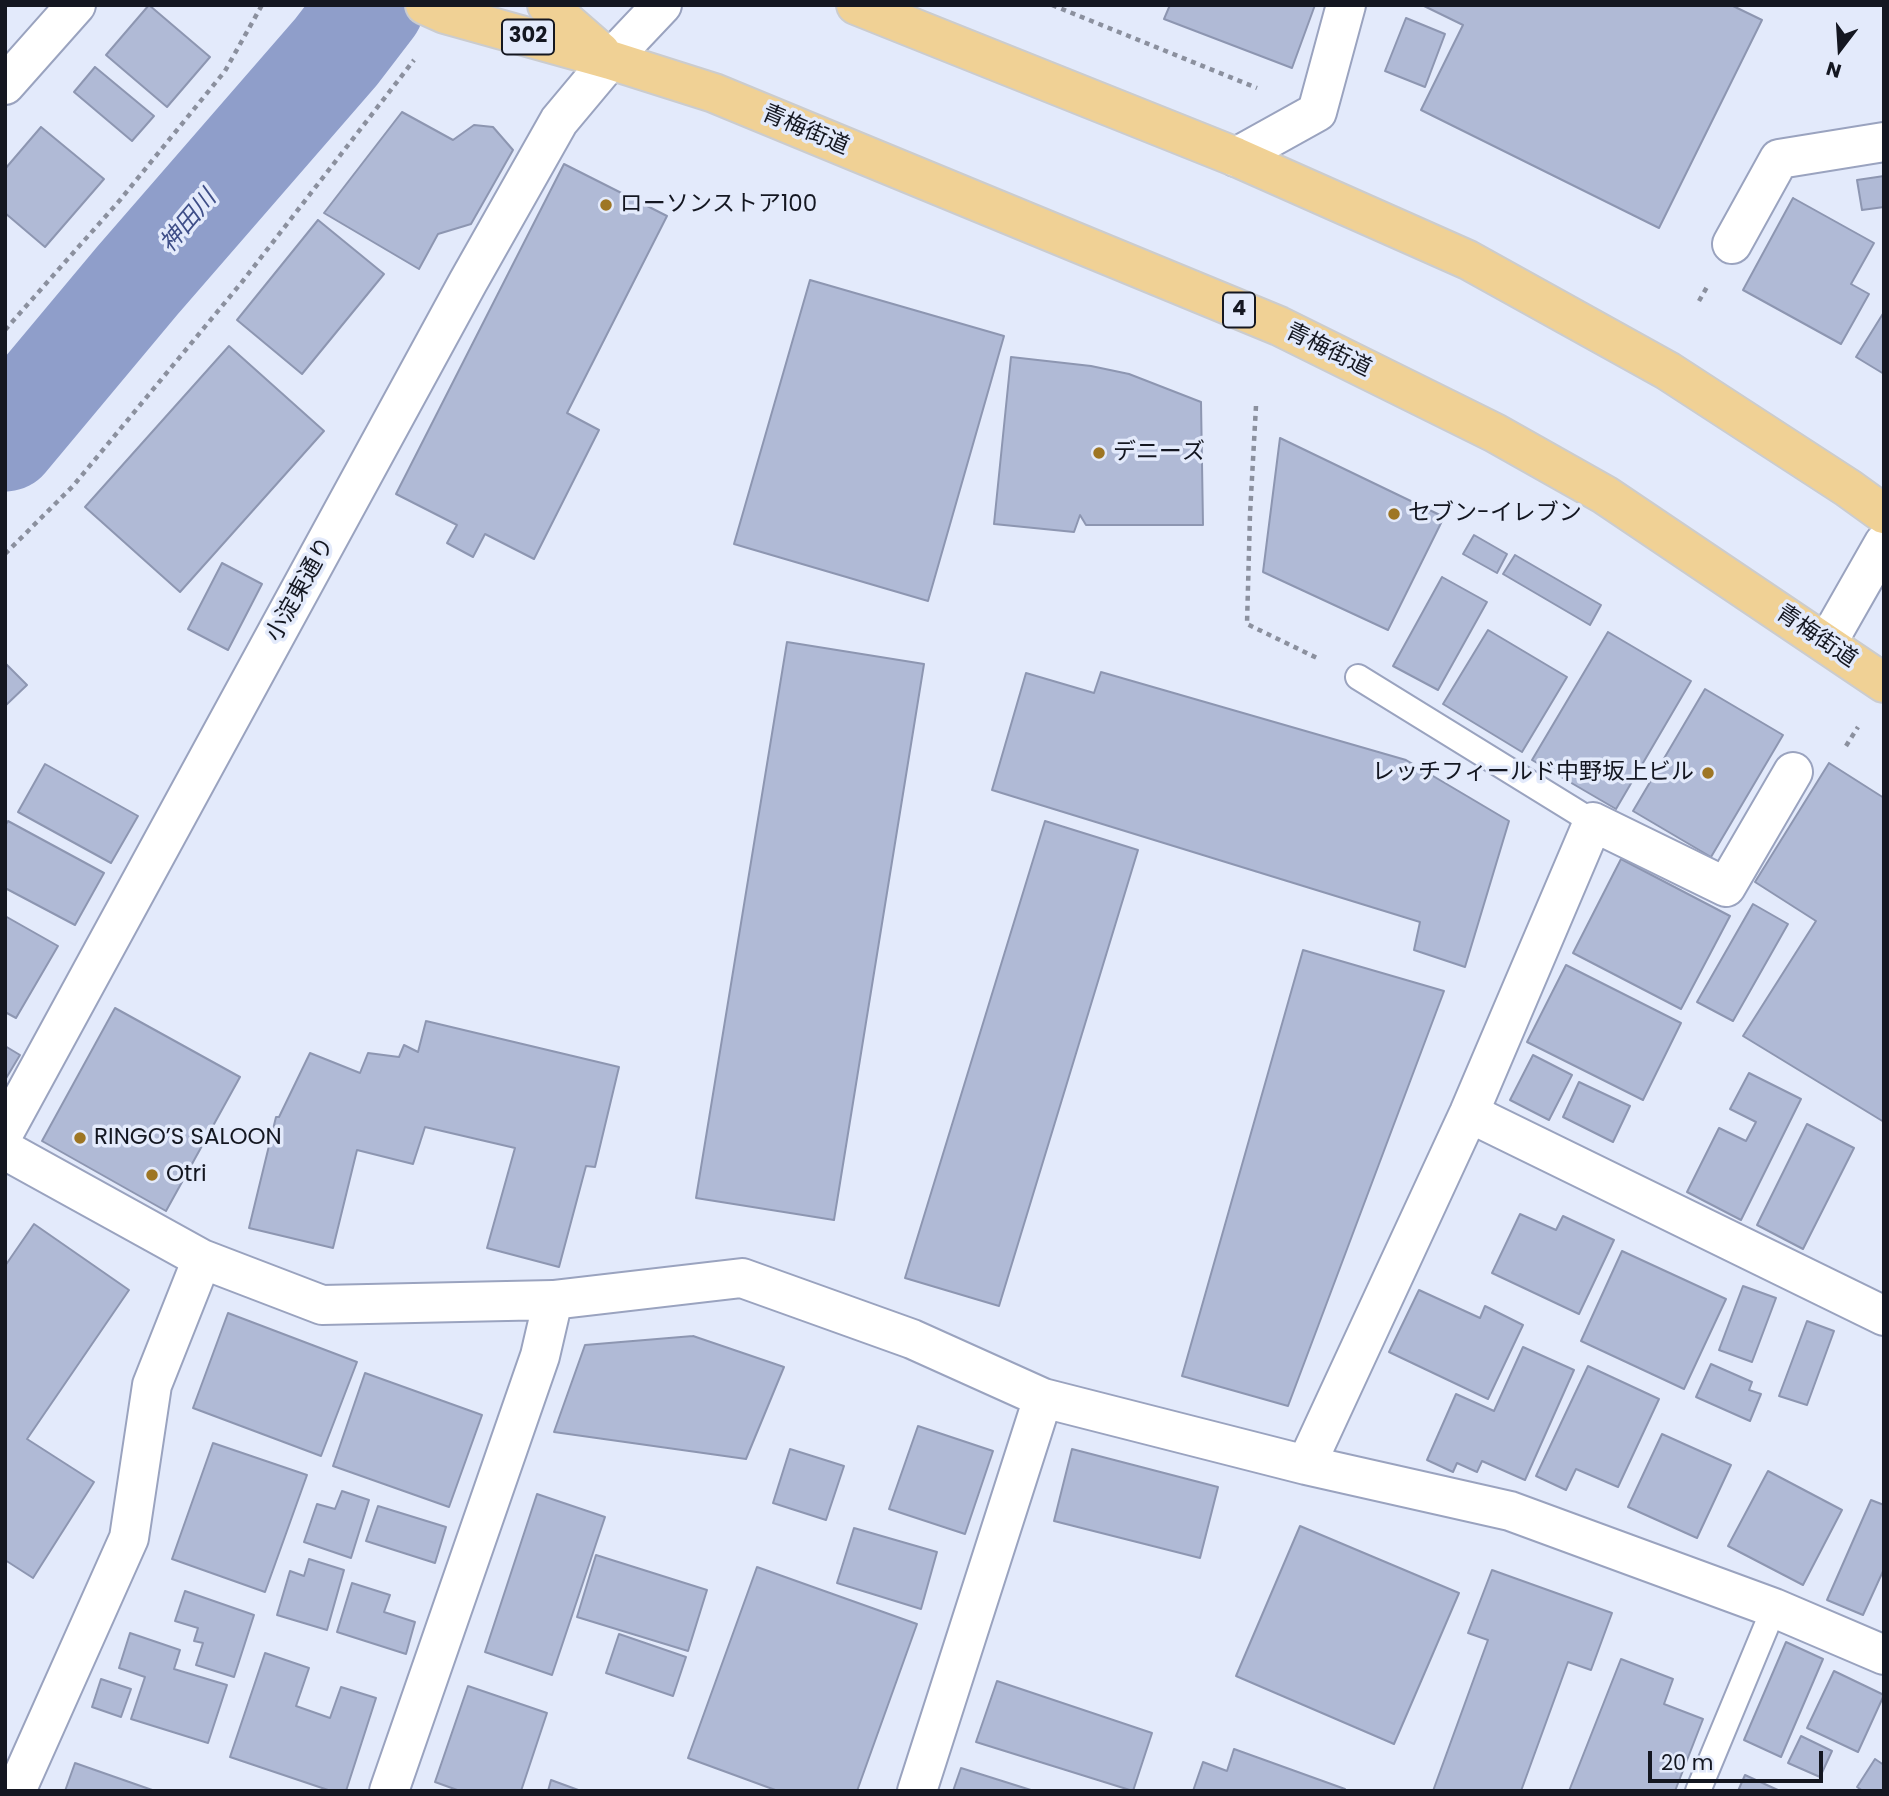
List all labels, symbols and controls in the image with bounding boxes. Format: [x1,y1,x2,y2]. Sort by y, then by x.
north arrow [1805,14,1875,84]
road number: 302 [502,20,554,54]
text: N [1823,55,1845,85]
street label: 青梅街道 [757,100,853,162]
water label: 神田川 [155,185,223,259]
place label: ローソンストア100 [620,191,817,219]
marker: ローソンストア100 [598,197,614,213]
road number: 4 [1223,292,1255,328]
street label: 青梅街道 [1281,318,1375,384]
place label: デニーズ [1113,439,1205,467]
marker: デニーズ [1091,445,1107,461]
place label: セブン-イレブン [1408,500,1582,528]
marker: セブン-イレブン [1386,506,1402,522]
street label: 小淀東通り [261,533,341,647]
street label: 青梅街道 [1770,600,1862,674]
place label: レッチフィールド中野坂上ビル [1372,759,1694,787]
marker: レッチフィールド中野坂上ビル [1700,765,1716,781]
place label: RINGO’S SALOON [94,1124,282,1152]
marker: RINGO’S SALOON [72,1130,88,1146]
place label: Otri [166,1161,207,1189]
marker: Otri [144,1167,160,1183]
scale bar [1651,1736,1826,1780]
text: 20 m [1661,1748,1714,1777]

